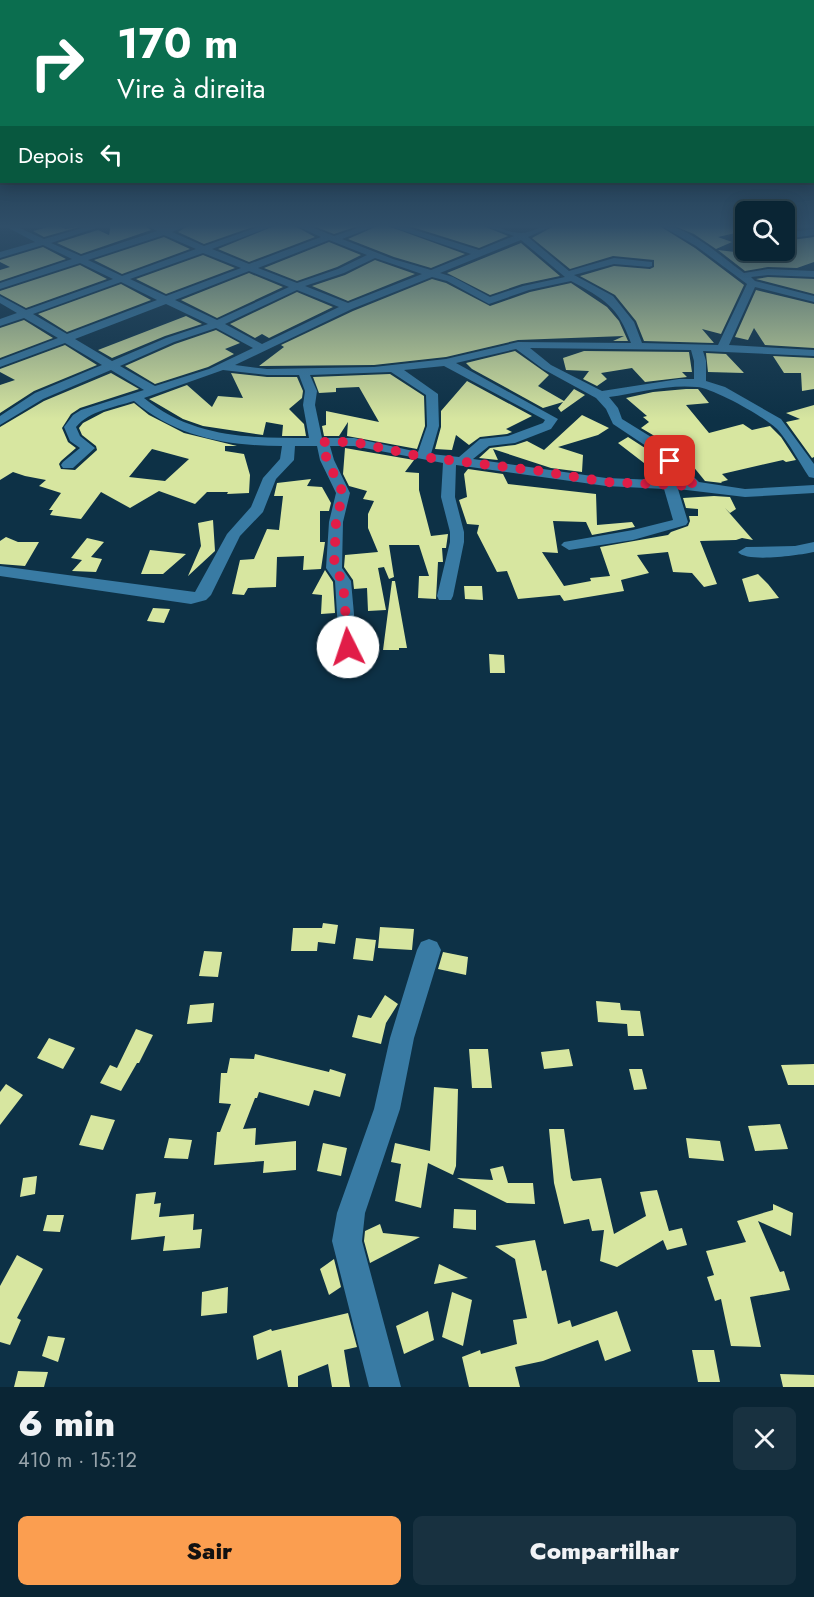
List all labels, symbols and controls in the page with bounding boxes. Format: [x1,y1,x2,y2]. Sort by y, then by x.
text: 170 m [117,13,239,74]
icon: right [18,24,96,102]
text: Vire à direita [117,69,266,108]
icon: left [95,138,128,171]
text: Depois [18,139,83,171]
map controls [735,201,795,261]
button: search [735,201,795,261]
pin [644,435,695,486]
icon: arrive [653,444,686,477]
position arrow [316,615,380,679]
text: 6 min [18,1397,115,1449]
button: close [733,1407,796,1470]
text: 410 m · 15:12 [18,1446,137,1475]
button: Sair [18,1516,401,1585]
button: Compartilhar [413,1516,796,1585]

